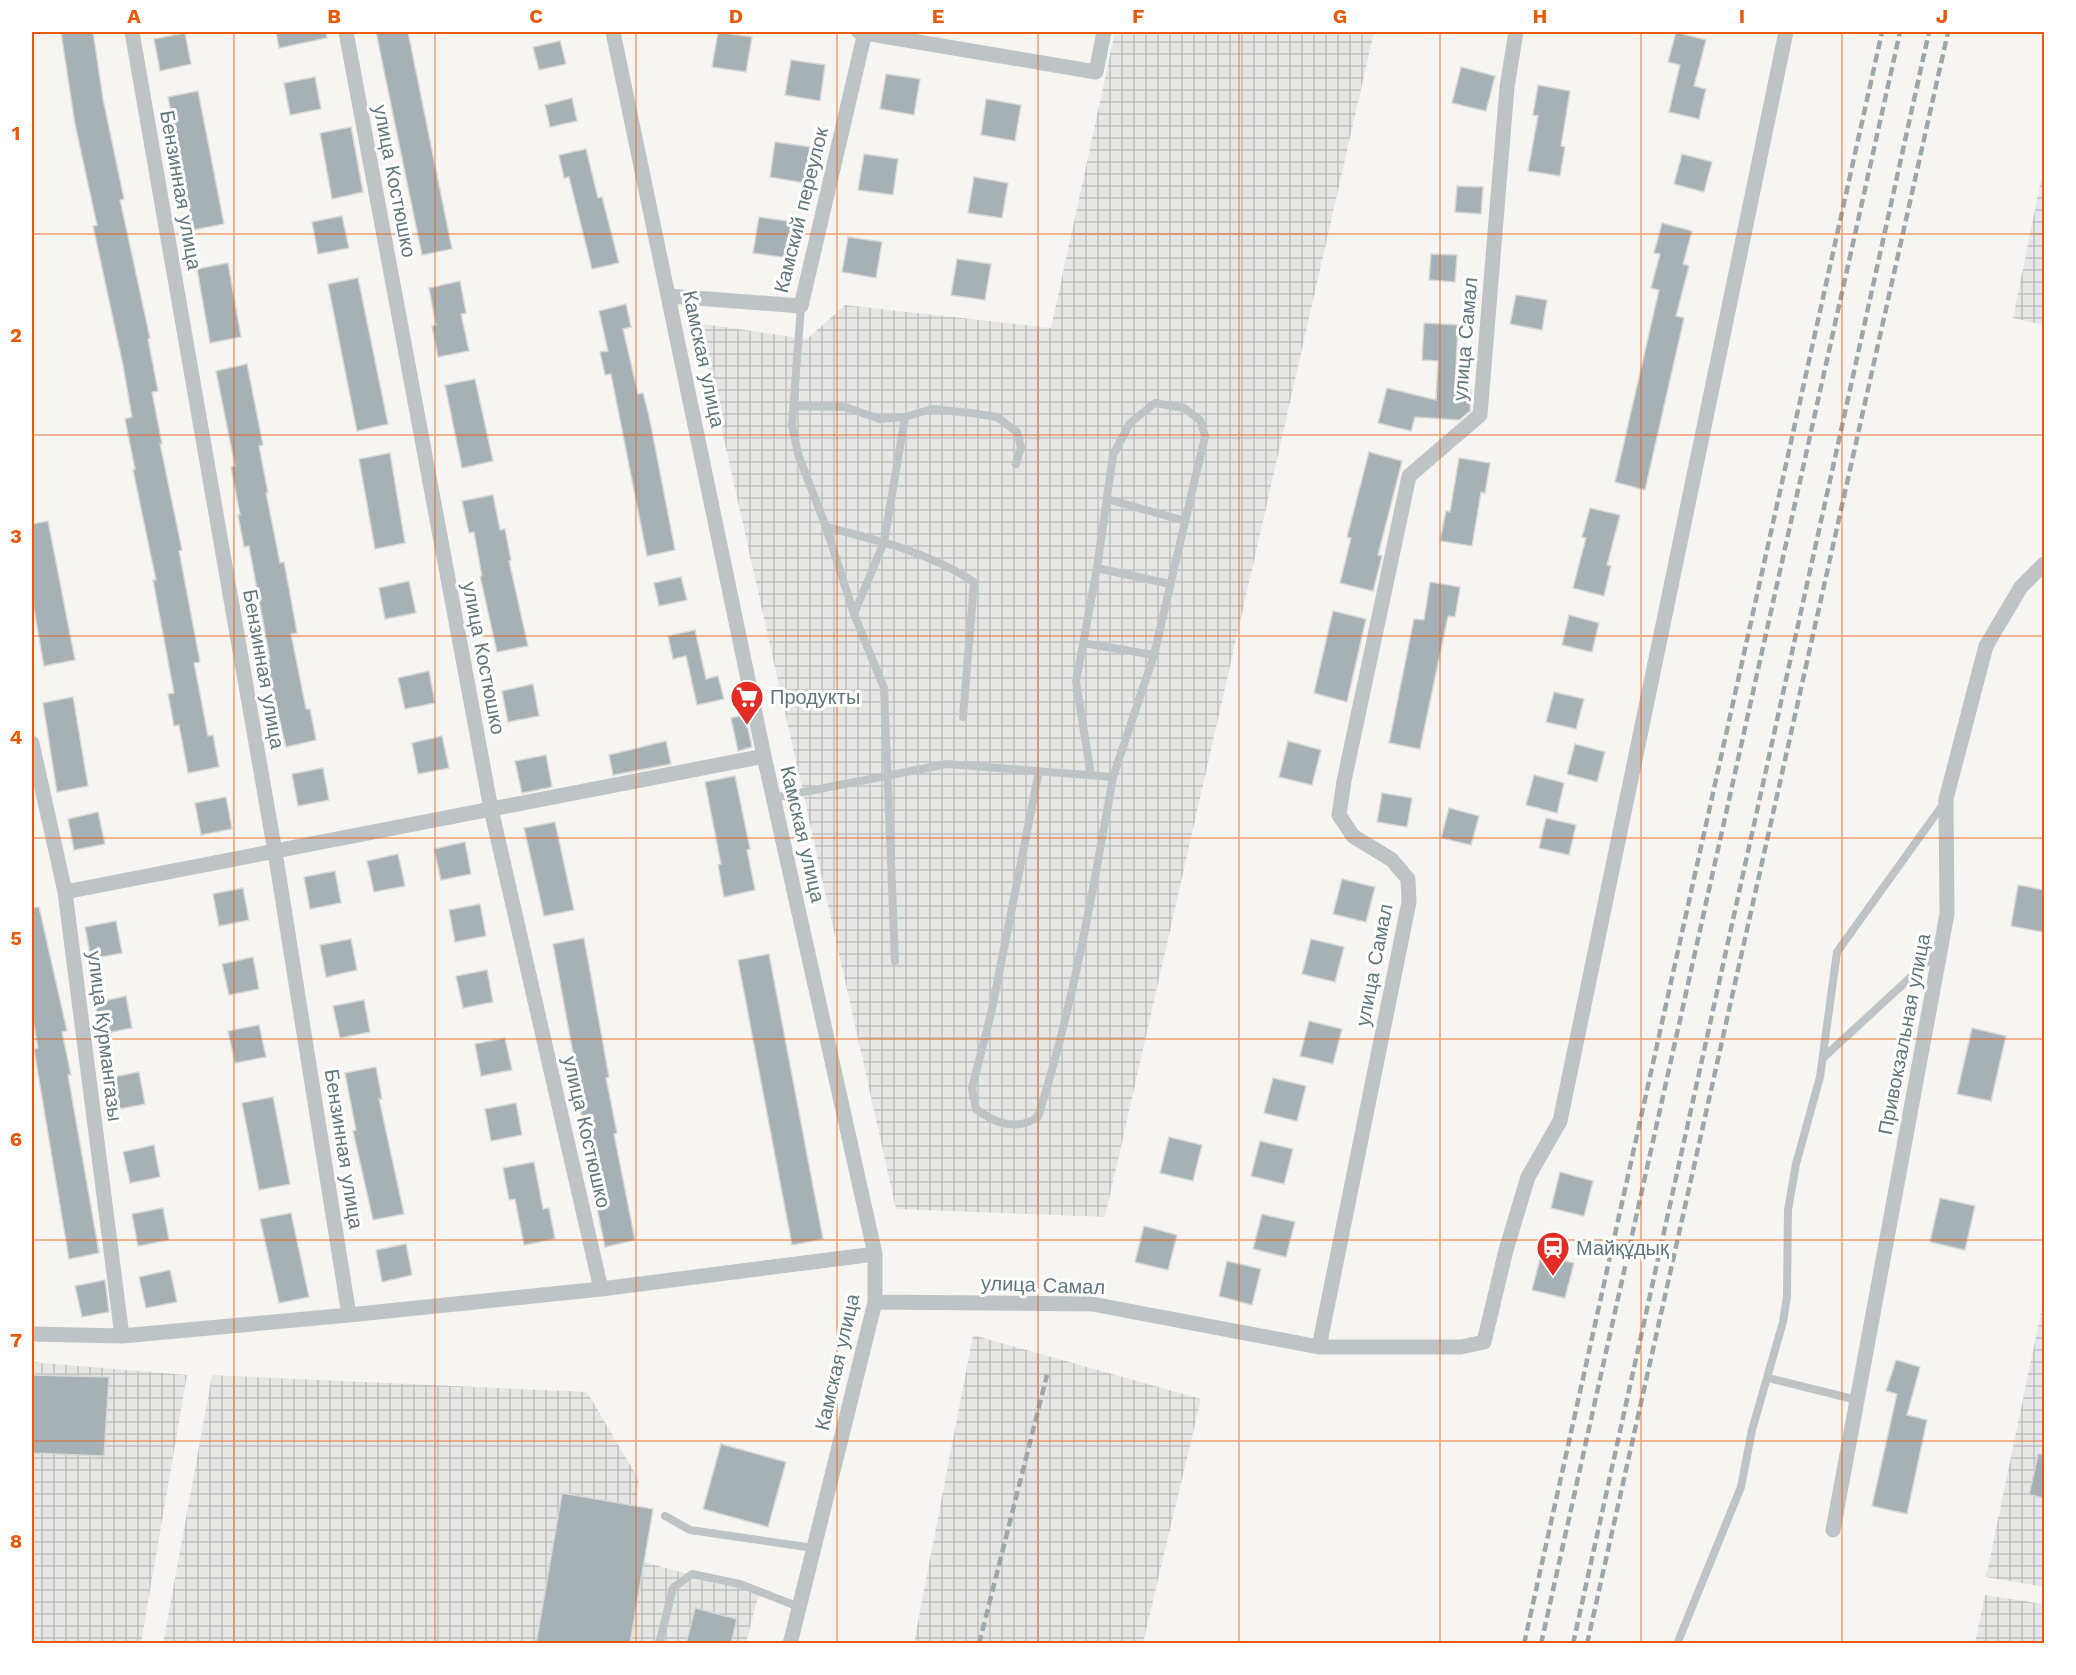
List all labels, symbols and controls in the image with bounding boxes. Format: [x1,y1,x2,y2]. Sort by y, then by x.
text: A [127,4,141,28]
text: B [327,4,341,28]
text: C [529,4,543,28]
text: D [729,4,743,28]
text: E [932,4,944,28]
text: F [1132,4,1144,28]
text: G [1333,4,1347,28]
text: H [1533,4,1547,28]
text: I [1739,4,1745,28]
text: J [1936,4,1948,28]
street label: улица Костюшко [368,103,422,259]
street label: Бензинная улица [155,108,207,272]
text: 1 [12,121,20,145]
street label: Камский переулок [769,125,833,295]
street label: улица Самал [1448,276,1482,402]
street label: Камская улица [678,288,730,431]
text: 2 [10,323,22,347]
text: 3 [10,524,22,548]
street label: улица Костюшко [457,580,511,736]
street label: Бензинная улица [238,587,290,751]
supermarket icon: Продукты [729,679,765,726]
place label: Продукты [770,685,860,709]
text: 4 [10,725,23,749]
street label: Камская улица [776,763,831,905]
street label: улица Самал [1350,902,1398,1028]
text: 5 [10,926,22,950]
street label: Привокзальная улица [1873,931,1935,1137]
street label: улица Курмангазы [83,949,127,1123]
street label: улица Костюшко [558,1054,616,1210]
street label: Бензинная улица [320,1067,369,1231]
text: 6 [10,1127,22,1151]
station icon: Майқұдық [1535,1230,1571,1277]
place label: Майқұдық [1576,1236,1669,1260]
street label: улица Самал [981,1271,1105,1299]
street label: Камская улица [810,1291,865,1433]
text: 7 [10,1328,22,1352]
text: 8 [10,1529,22,1553]

